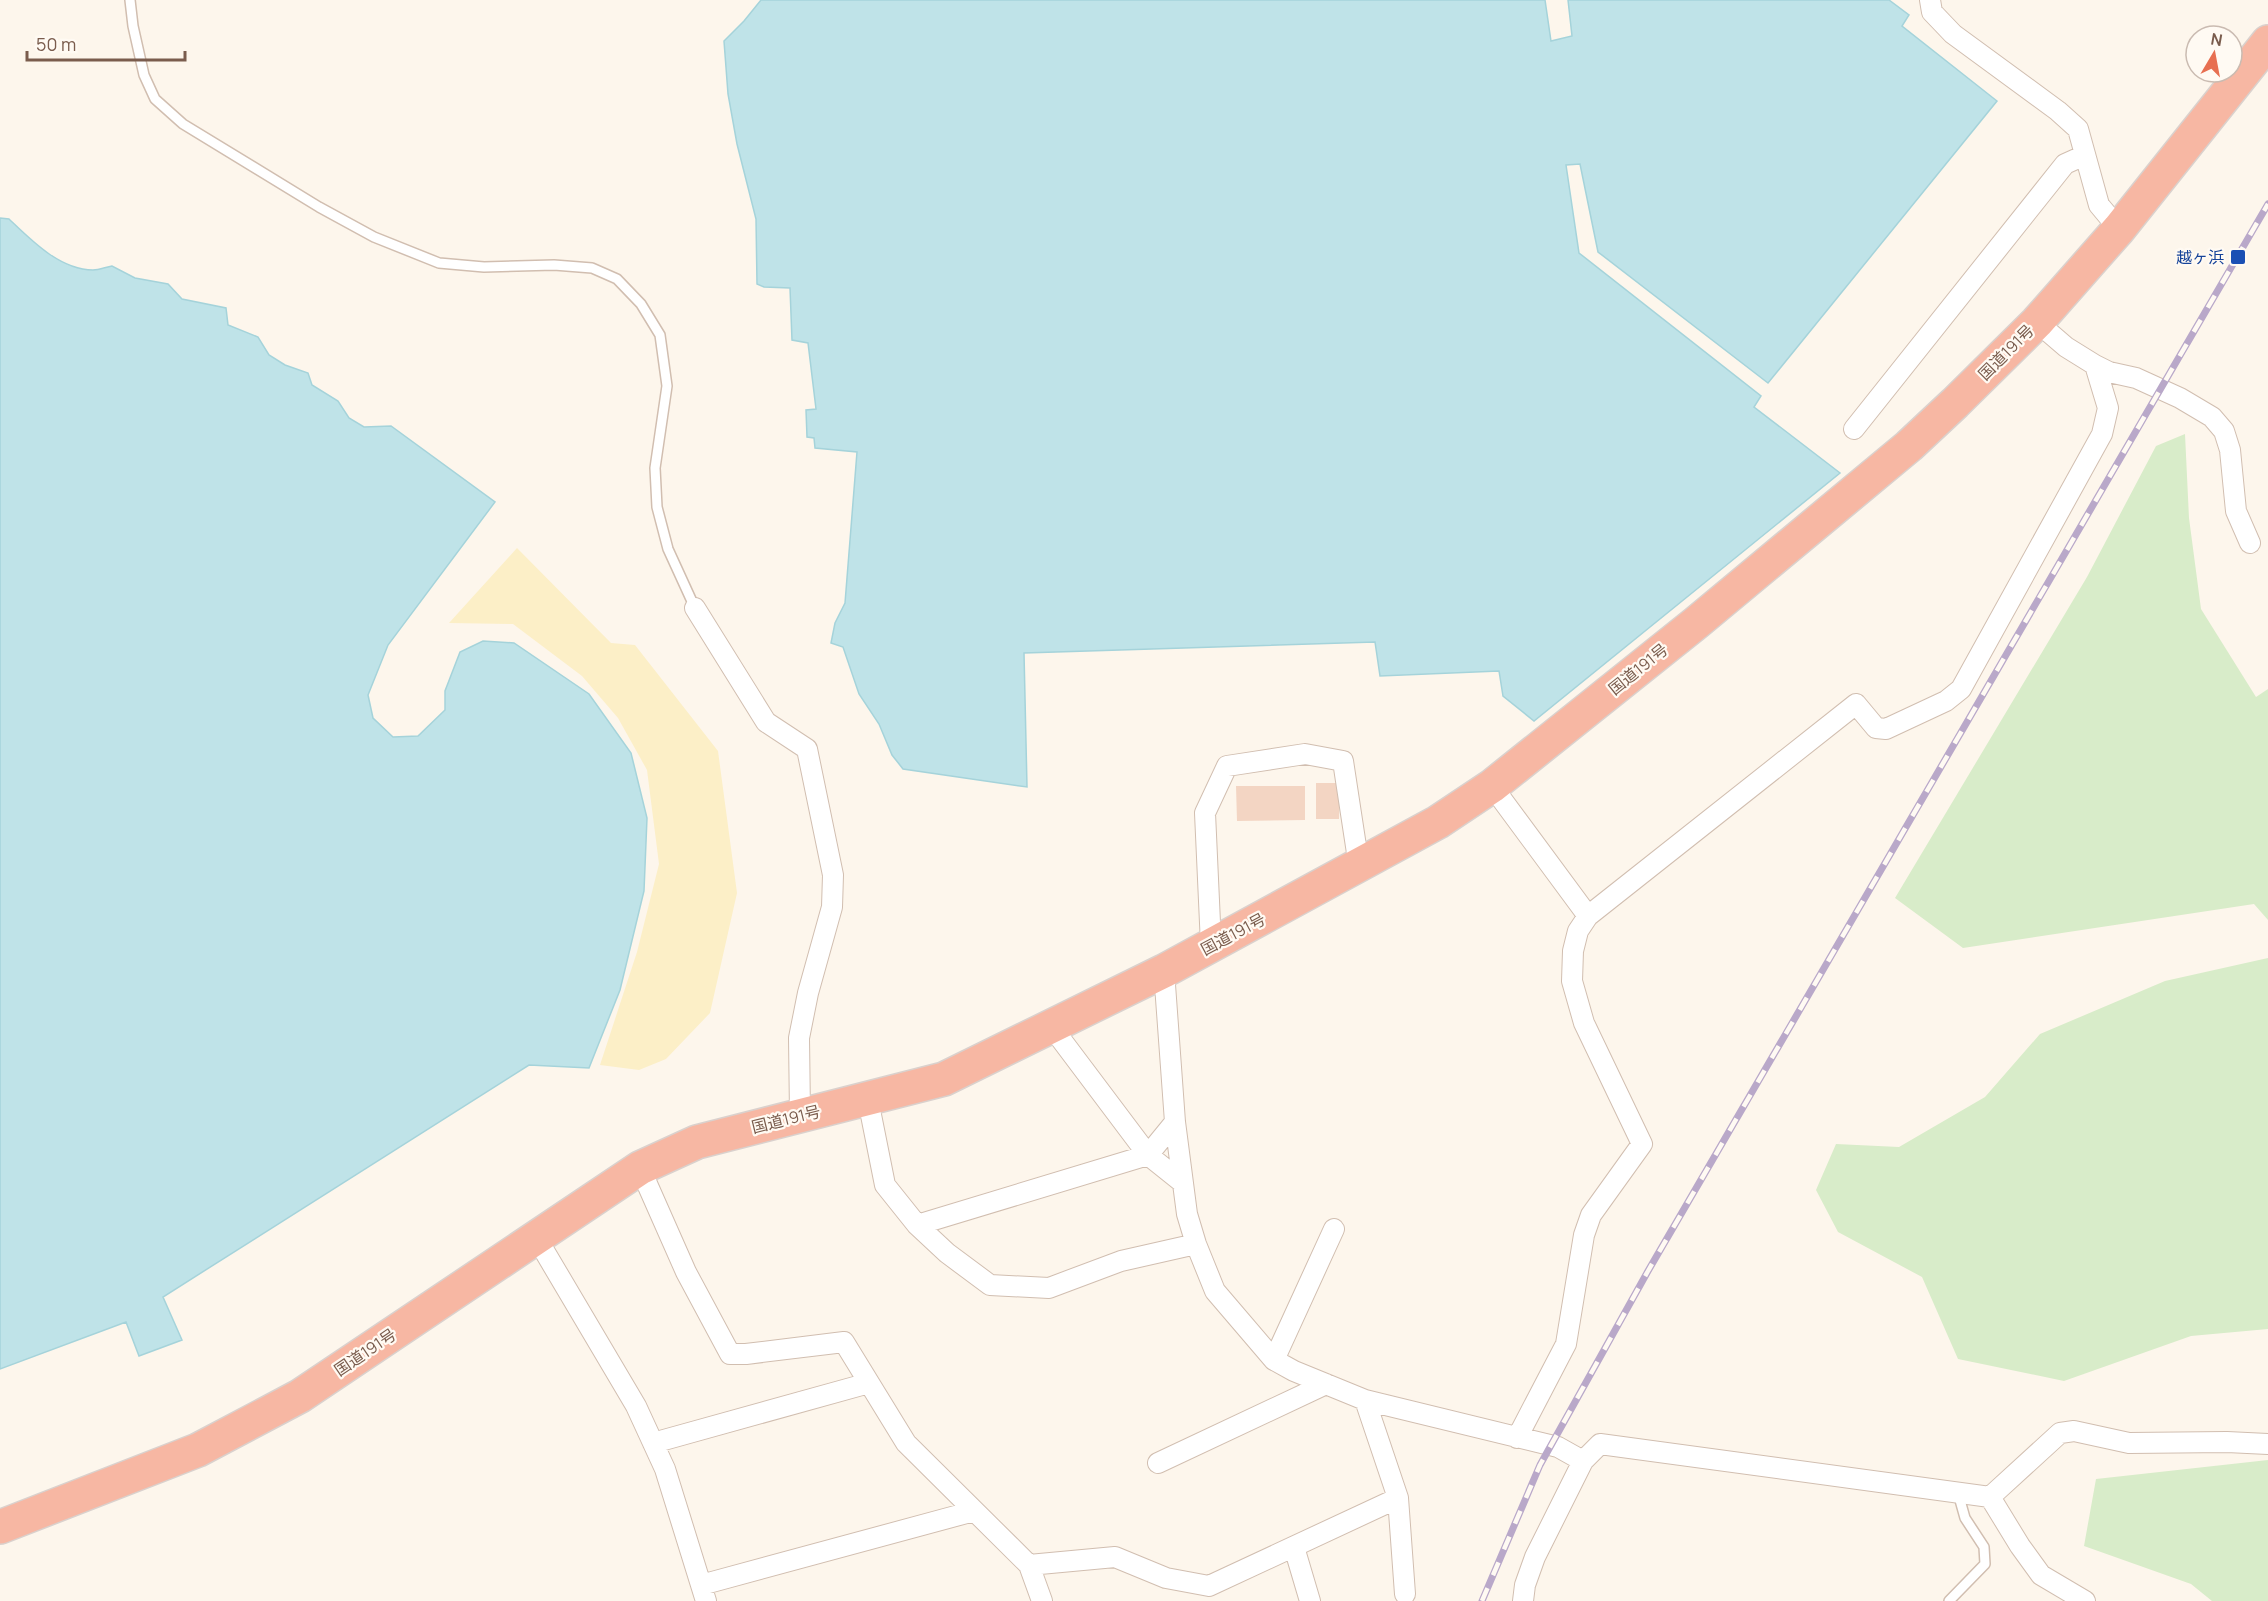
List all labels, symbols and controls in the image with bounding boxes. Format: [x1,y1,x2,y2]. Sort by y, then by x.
scale bar [27,24,184,62]
north arrow [2184,24,2244,84]
text: N [2209,27,2224,51]
text: 50 m [36,32,76,56]
place label: 越ヶ浜 [2176,246,2224,268]
marker: 越ヶ浜 [2229,248,2247,266]
street label: 国道191号 [1973,319,2039,385]
street label: 国道191号 [1604,638,1672,700]
street label: 国道191号 [1197,908,1269,960]
street label: 国道191号 [749,1100,823,1138]
street label: 国道191号 [330,1323,400,1381]

